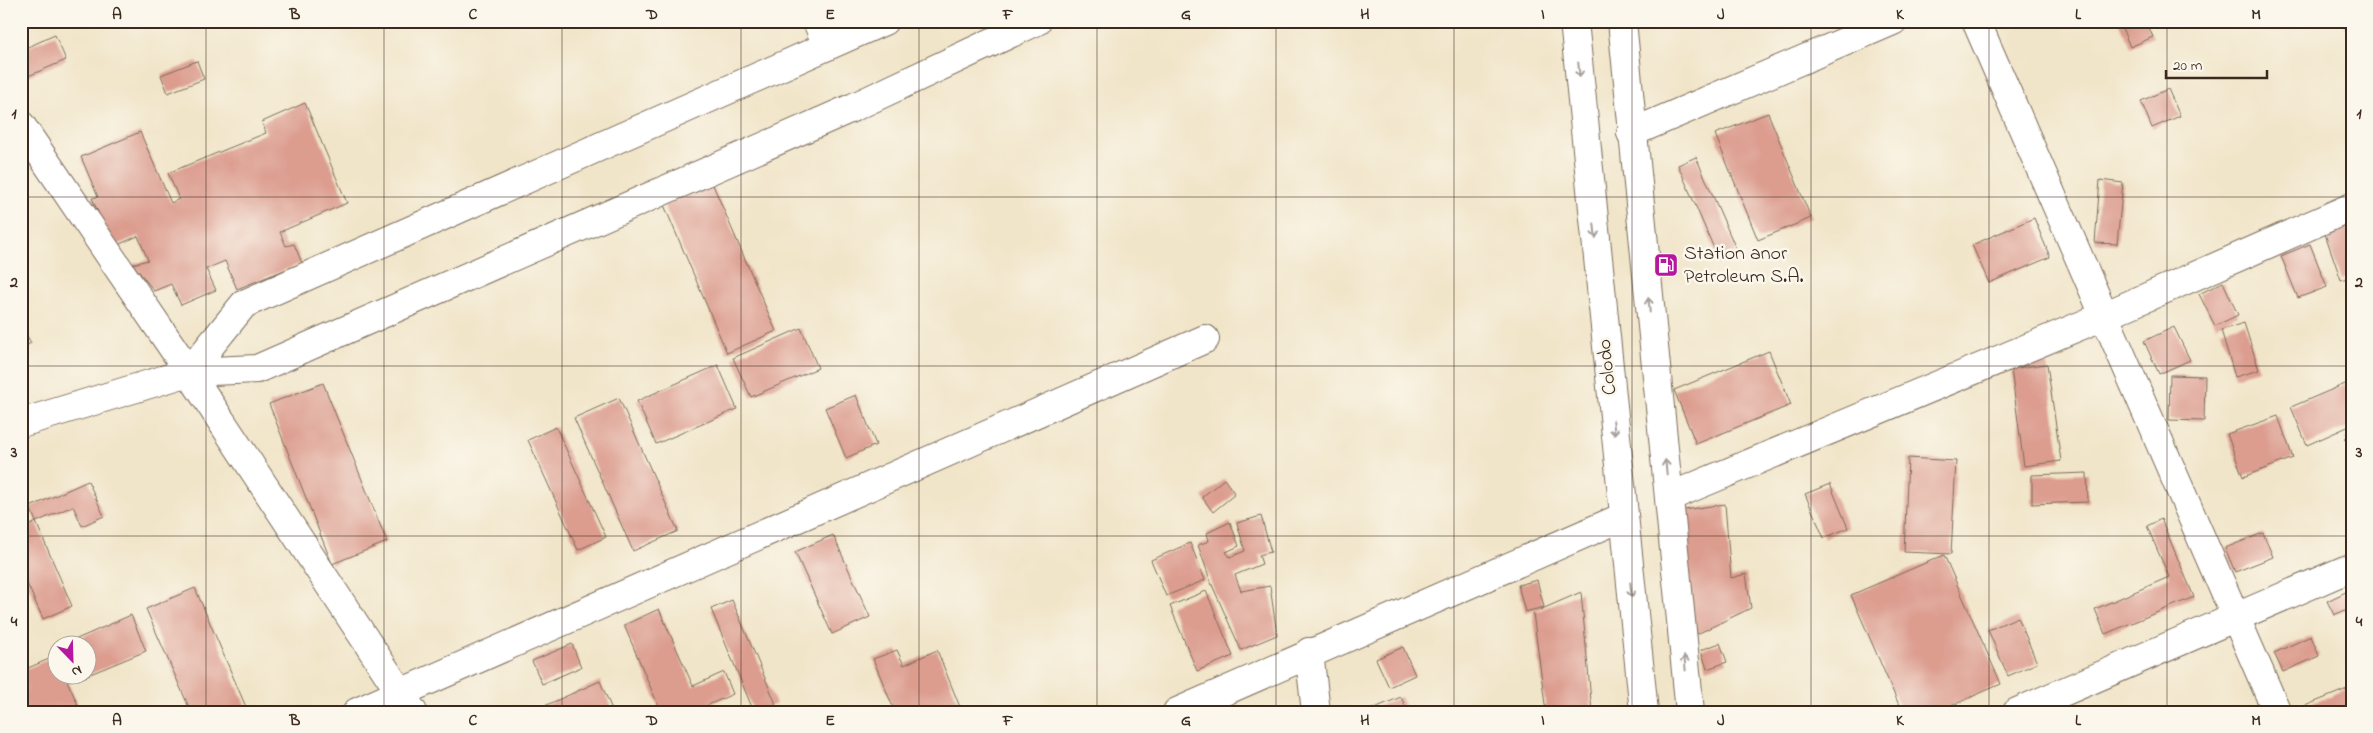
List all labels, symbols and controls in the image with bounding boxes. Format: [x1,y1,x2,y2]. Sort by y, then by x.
text: A [112,3,122,27]
text: B [289,3,301,27]
text: C [469,3,478,27]
text: D [645,3,658,27]
text: E [825,3,835,27]
text: F [1002,3,1014,27]
text: G [1181,3,1191,27]
text: H [1360,3,1370,27]
text: I [1541,3,1545,27]
text: J [1717,3,1725,27]
text: K [1896,3,1905,27]
text: L [2075,3,2082,27]
text: M [2251,3,2261,27]
scale bar [2166,48,2267,80]
text: 20 m [2173,55,2203,77]
one-way arrow [1574,61,1584,77]
text: 1 [11,102,17,126]
text: 1 [2356,102,2362,126]
one-way arrow [1590,223,1600,239]
place label: Station anor Petroleum S.A. [1684,240,1804,292]
fuel station icon: Station anor Petroleum S.A. [1653,252,1679,278]
text: 2 [9,271,18,295]
text: 2 [2354,271,2363,295]
one-way arrow [1644,297,1654,313]
street label: Colodo [1591,338,1625,396]
one-way arrow [1609,420,1619,436]
text: 3 [10,441,18,465]
text: 3 [2355,441,2363,465]
one-way arrow [1661,459,1671,475]
one-way arrow [1626,581,1635,597]
text: 4 [10,610,18,634]
text: 4 [2355,610,2363,634]
north arrow [48,636,98,686]
one-way arrow [1680,656,1690,672]
text: N [68,659,85,682]
text: A [112,709,122,733]
text: B [289,709,301,733]
text: C [469,709,478,733]
text: D [645,709,658,733]
text: E [825,709,835,733]
text: F [1002,709,1014,733]
text: G [1181,709,1191,733]
text: H [1360,709,1370,733]
text: I [1541,709,1545,733]
text: J [1717,709,1725,733]
text: K [1896,709,1905,733]
text: L [2075,709,2082,733]
text: M [2251,709,2261,733]

